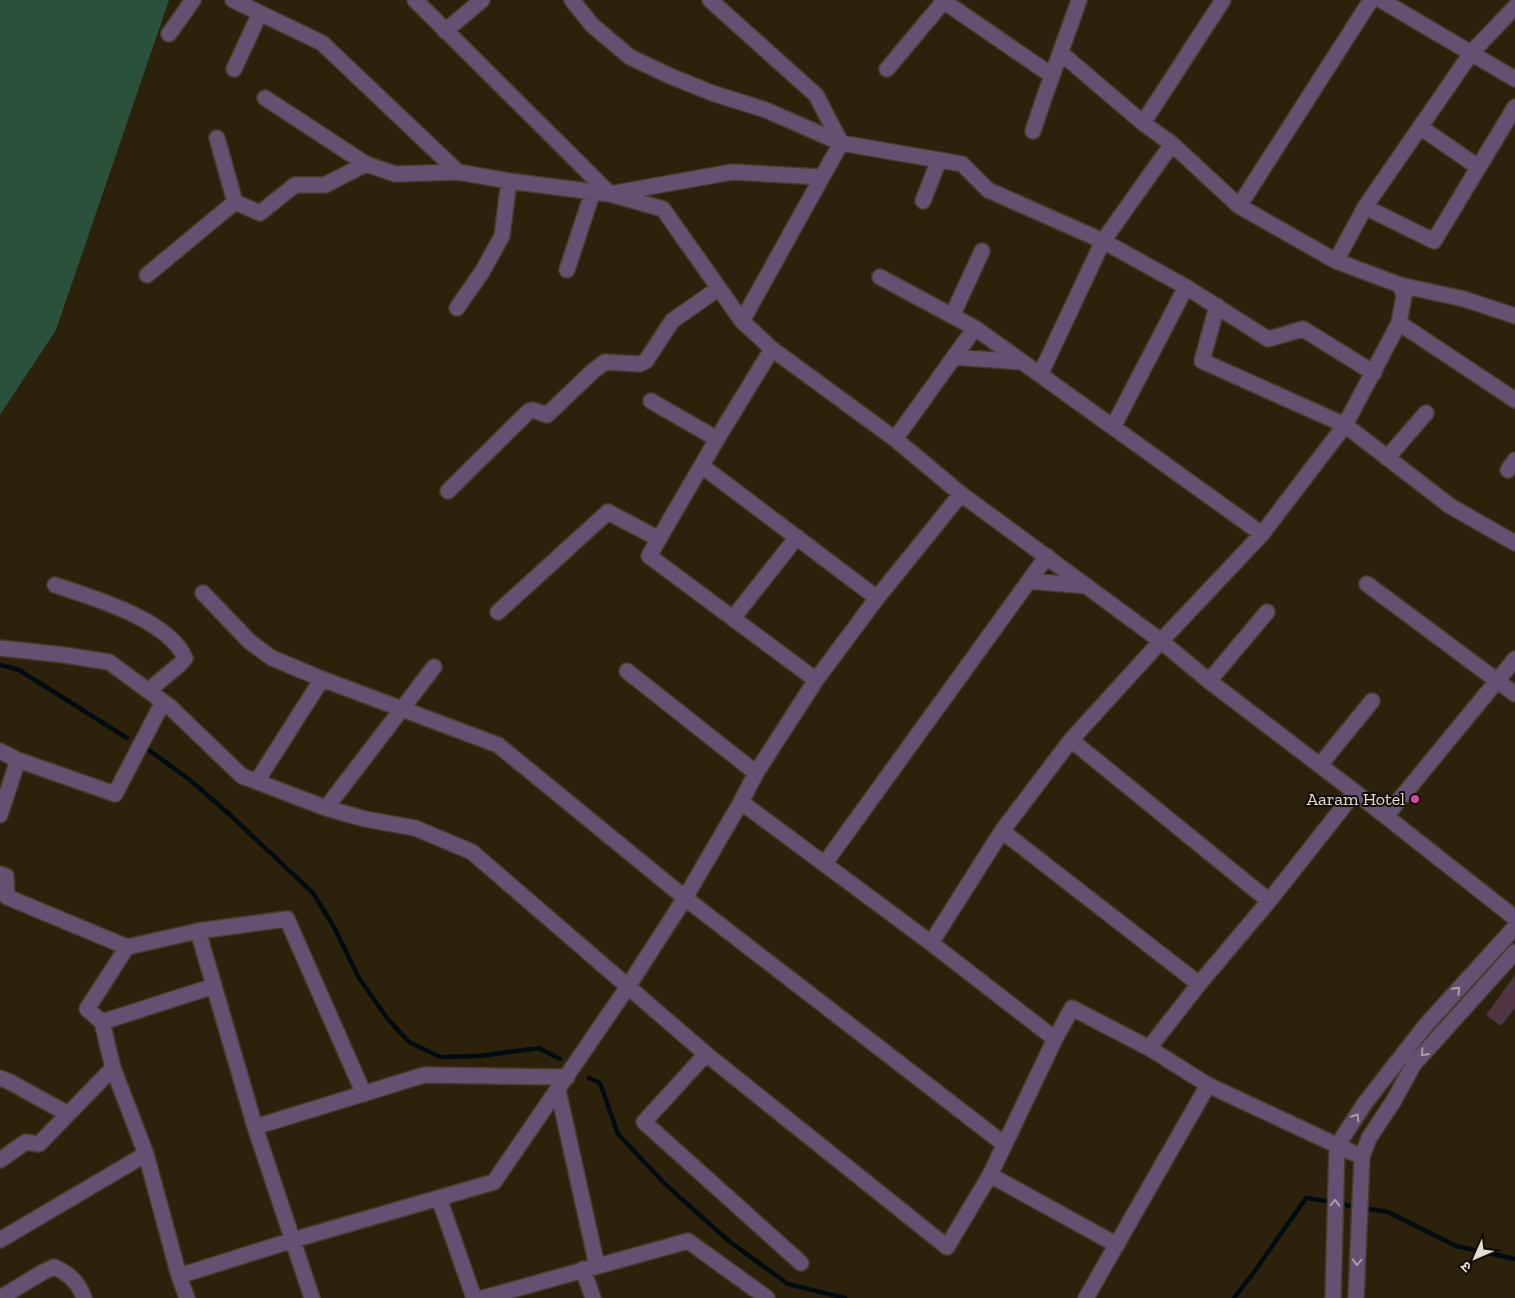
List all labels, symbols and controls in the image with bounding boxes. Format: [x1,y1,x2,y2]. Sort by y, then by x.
place label: Aaram Hotel [1306,788,1405,810]
marker: Aaram Hotel [1409,793,1421,805]
one-way arrow [1451,987,1460,996]
one-way arrow [1420,1047,1429,1056]
one-way arrow [1350,1113,1359,1122]
one-way arrow [1330,1199,1340,1206]
north arrow [1450,1233,1500,1283]
text: उ [1457,1257,1475,1276]
one-way arrow [1352,1258,1362,1266]

